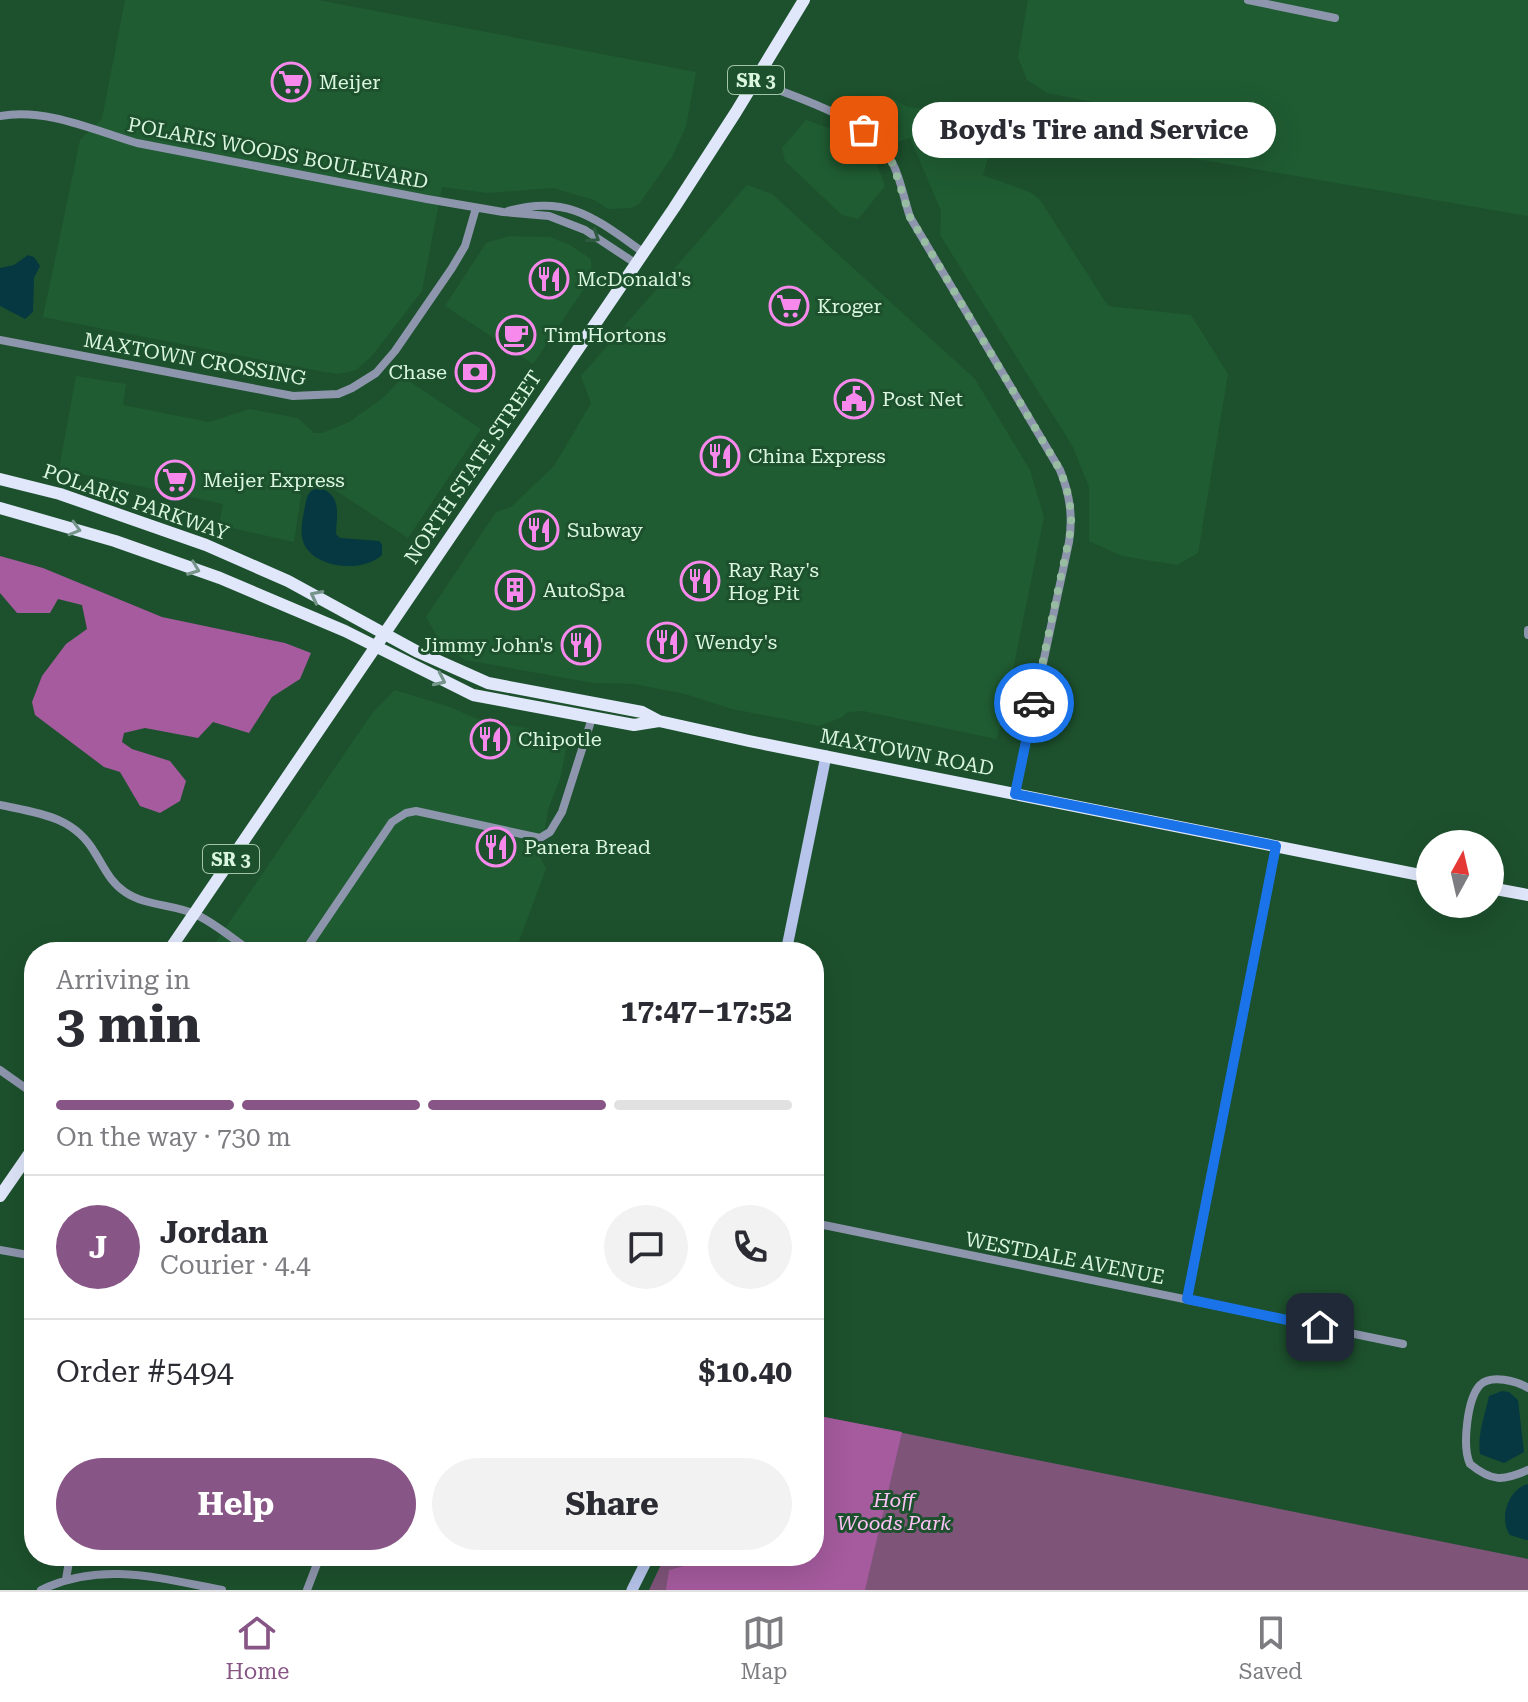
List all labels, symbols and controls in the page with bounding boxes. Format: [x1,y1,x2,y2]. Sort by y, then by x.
supermarket icon: Meijer [270,61,312,103]
road number: SR 3 [728,66,784,94]
place label: Meijer [319,70,380,94]
pin [830,96,898,164]
callout: Boyd's Tire and Service [912,102,1276,158]
icon: bag [842,108,886,152]
street label: POLARIS WOODS BOULEVARD [126,112,430,194]
text: Boyd's Tire and Service [940,115,1248,145]
one-way arrow [585,227,600,242]
restaurant icon: McDonald's [528,258,570,300]
place label: McDonald's [577,267,691,291]
supermarket icon: Kroger [768,285,810,327]
place label: Kroger [817,294,882,318]
cafe icon: Tim Hortons [495,314,537,356]
place label: Tim Hortons [544,323,666,347]
street label: MAXTOWN CROSSING [82,328,309,390]
bank icon: Chase [454,351,496,393]
place label: Chase [389,360,447,384]
street label: NORTH STATE STREET [399,366,547,568]
public building icon: Post Net [833,378,875,420]
place label: Post Net [882,387,963,411]
restaurant icon: China Express [699,435,741,477]
place label: China Express [748,444,886,468]
street label: POLARIS PARKWAY [40,459,232,545]
supermarket icon: Meijer Express [154,459,196,501]
place label: Meijer Express [203,468,345,492]
restaurant icon: Subway [518,509,560,551]
place label: Subway [567,518,643,542]
one-way arrow [68,520,82,536]
place label: Ray Ray's Hog Pit [728,558,819,605]
one-way arrow [187,559,201,576]
restaurant icon: Ray Ray's Hog Pit [679,560,721,602]
building icon: AutoSpa [494,569,536,611]
place label: AutoSpa [543,578,625,602]
one-way arrow [310,590,325,606]
restaurant icon: Wendy's [646,621,688,663]
restaurant icon: Jimmy John's [560,624,602,666]
place label: Wendy's [695,630,777,654]
place label: Jimmy John's [421,633,553,657]
courier [994,663,1074,743]
one-way arrow [432,670,447,686]
icon: car [1012,681,1056,725]
restaurant icon: Chipotle [469,718,511,760]
street label: MAXTOWN ROAD [818,723,996,781]
place label: Chipotle [518,727,602,751]
restaurant icon: Panera Bread [475,826,517,868]
north arrow [1416,830,1504,918]
map controls [1416,830,1504,918]
place label: Panera Bread [524,835,651,859]
road number: SR 3 [203,845,259,873]
text: Arriving in [56,965,190,995]
text: 17:47–17:52 [620,993,792,1028]
text: 3 min [56,994,201,1055]
text: On the way · 730 m [56,1122,291,1152]
button: chat [604,1205,688,1289]
button: phone [708,1205,792,1289]
text: Jordan [160,1215,268,1250]
street label: WESTDALE AVENUE [963,1227,1167,1289]
text: J [89,1230,107,1265]
text: Courier · 4.4 [160,1250,310,1280]
pin [1286,1293,1354,1361]
icon: home [1298,1305,1342,1349]
text: Order #5494 [56,1354,234,1389]
text: $10.40 [699,1354,792,1389]
button: Help [56,1458,416,1550]
button: Share [432,1458,792,1550]
park label: Hoff Woods Park [837,1488,951,1535]
tab: Home [226,1611,289,1684]
tab: Map [740,1611,788,1684]
tab: Saved [1239,1611,1302,1684]

